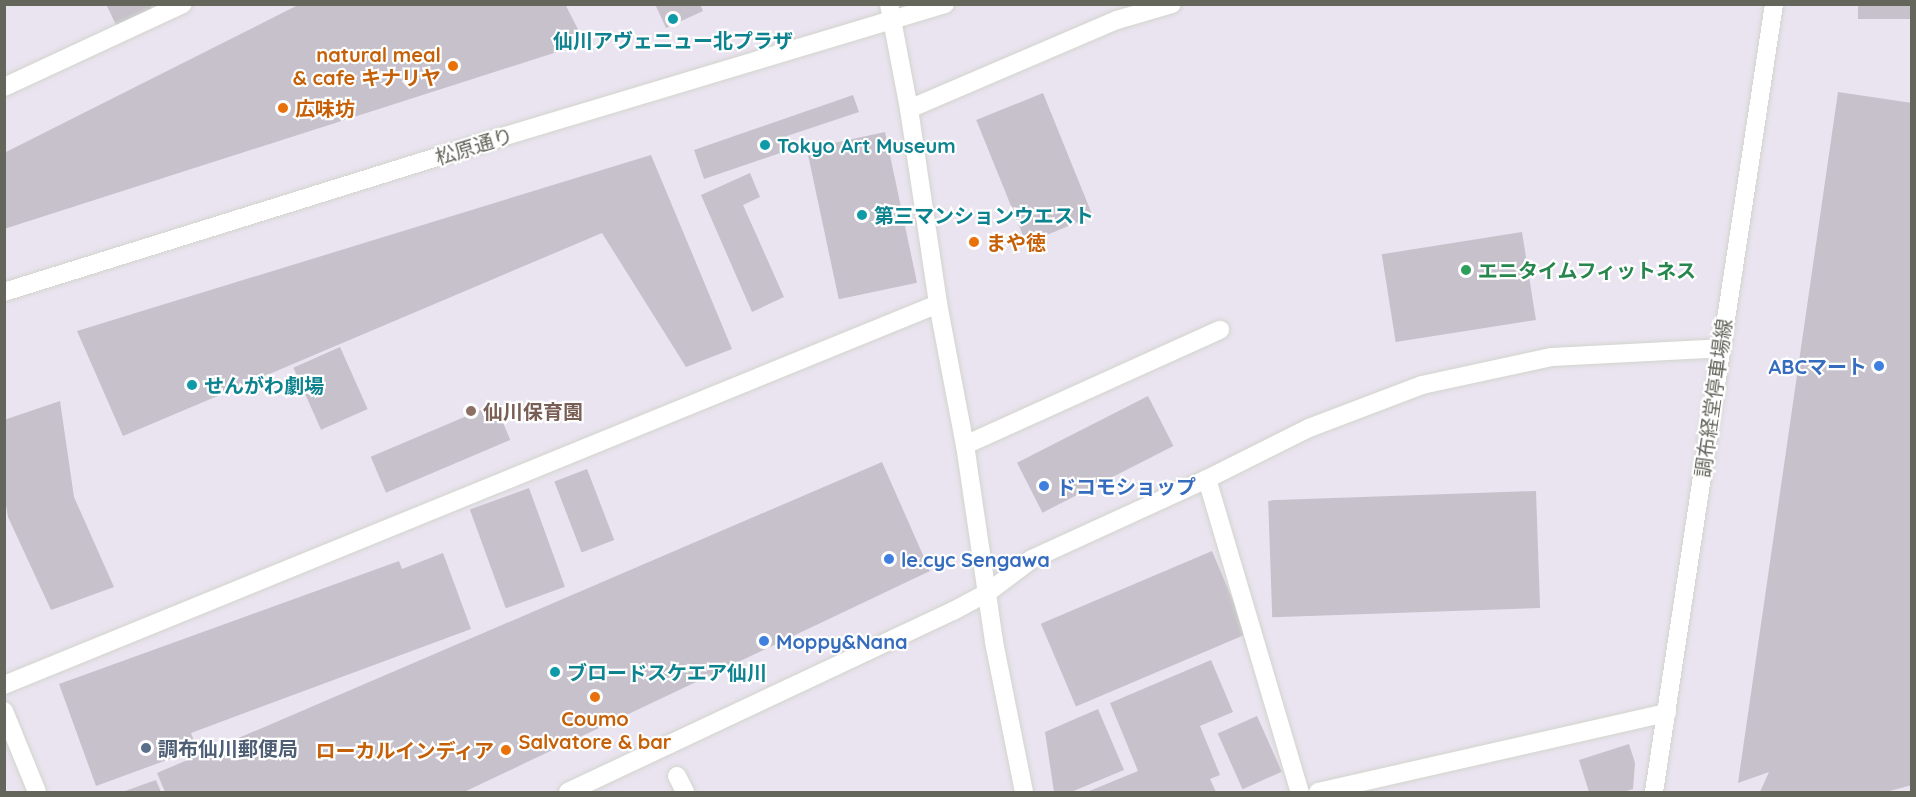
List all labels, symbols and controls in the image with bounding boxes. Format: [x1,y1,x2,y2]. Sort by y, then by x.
marker: 仙川アヴェニュー北プラザ [666,12,680,26]
place label: 仙川アヴェニュー北プラザ [553,28,793,52]
place label: natural meal & cafe キナリヤ [293,42,441,89]
marker: natural meal & cafe キナリヤ [446,59,460,73]
place label: 広味坊 [295,96,355,120]
marker: 広味坊 [276,101,290,115]
street label: 松原通り [432,123,516,169]
place label: Tokyo Art Museum [777,133,956,157]
marker: Tokyo Art Museum [758,138,772,152]
place label: 第三マンションウエスト [874,203,1094,227]
marker: 第三マンションウエスト [855,208,869,222]
place label: まや徳 [986,230,1046,254]
marker: まや徳 [967,235,981,249]
place label: エニタイムフィットネス [1478,258,1698,282]
marker: エニタイムフィットネス [1459,263,1473,277]
street label: 調布経堂停車場線 [1690,317,1736,479]
place label: ABCマート [1769,354,1867,378]
marker: ABCマート [1872,359,1886,373]
place label: せんがわ劇場 [204,373,324,397]
marker: せんがわ劇場 [185,378,199,392]
place label: 仙川保育園 [483,399,583,423]
marker: 仙川保育園 [464,404,478,418]
place label: ドコモショップ [1056,474,1196,498]
marker: ドコモショップ [1037,479,1051,493]
place label: le.cyc Sengawa [901,547,1050,571]
marker: le.cyc Sengawa [882,552,896,566]
place label: Moppy&Nana [776,629,908,653]
marker: Moppy&Nana [757,634,771,648]
place label: ブロードスケエア仙川 [567,660,767,684]
marker: ブロードスケエア仙川 [548,665,562,679]
marker: Coumo Salvatore & bar [588,690,602,704]
place label: Coumo Salvatore & bar [519,706,671,753]
place label: 調布仙川郵便局 [158,736,298,760]
place label: ローカルインディア [314,738,494,762]
marker: 調布仙川郵便局 [139,741,153,755]
marker: ローカルインディア [499,743,513,757]

